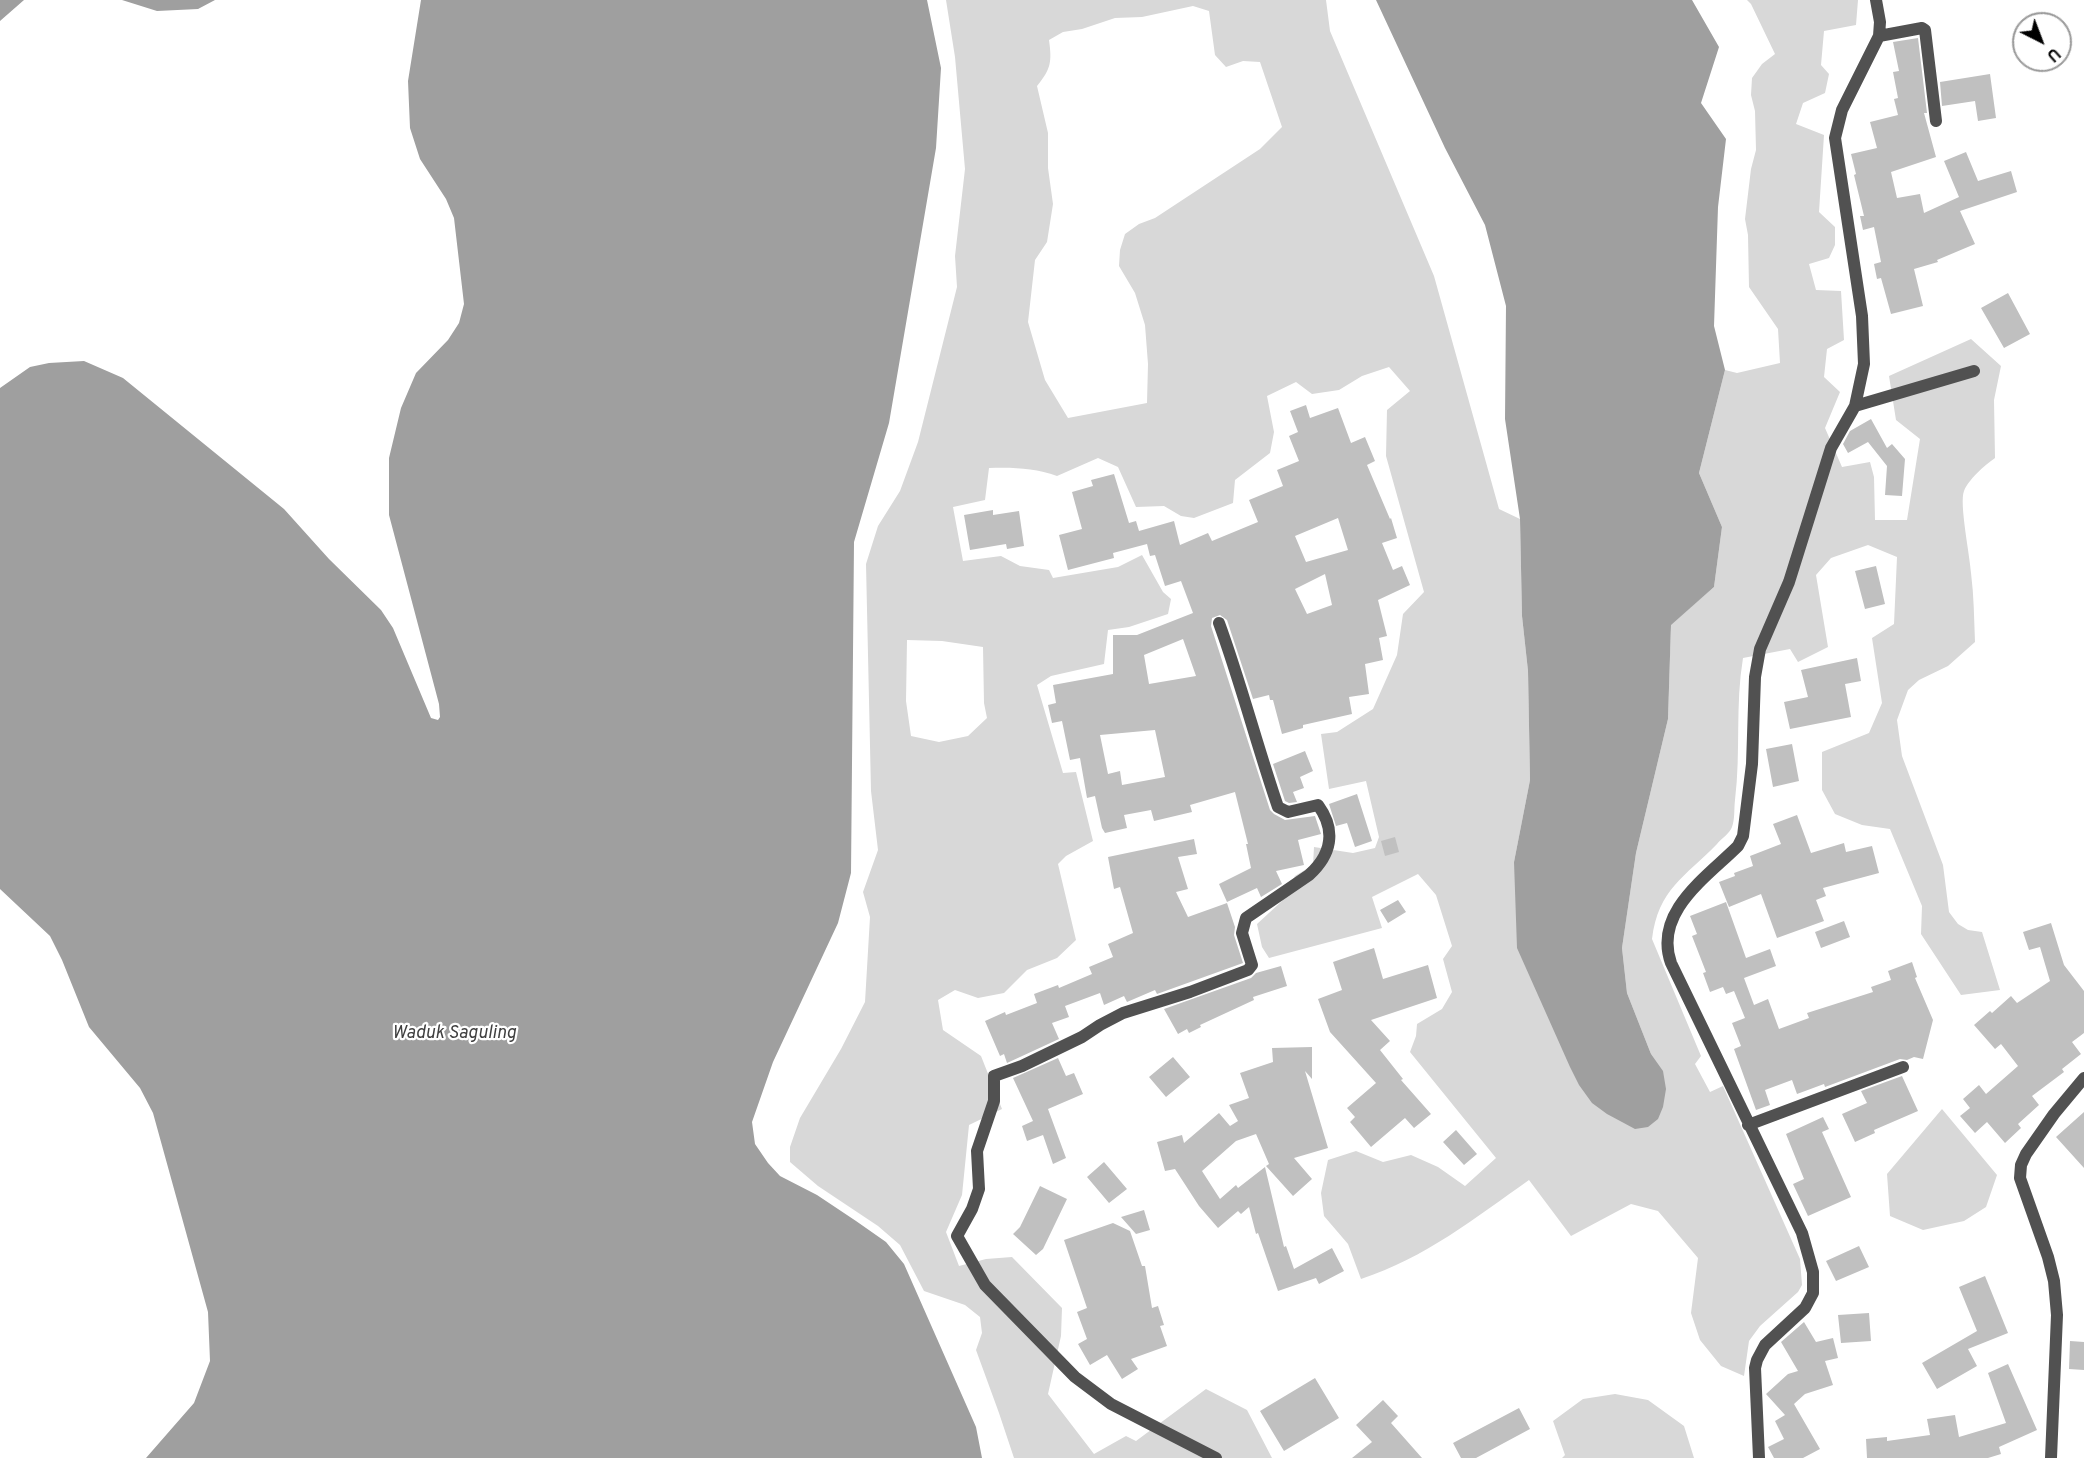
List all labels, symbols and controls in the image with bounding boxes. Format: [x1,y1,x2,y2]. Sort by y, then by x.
north arrow [2012,12,2072,72]
text: U [2042,43,2064,65]
water label: Waduk Saguling [392,1023,516,1045]

